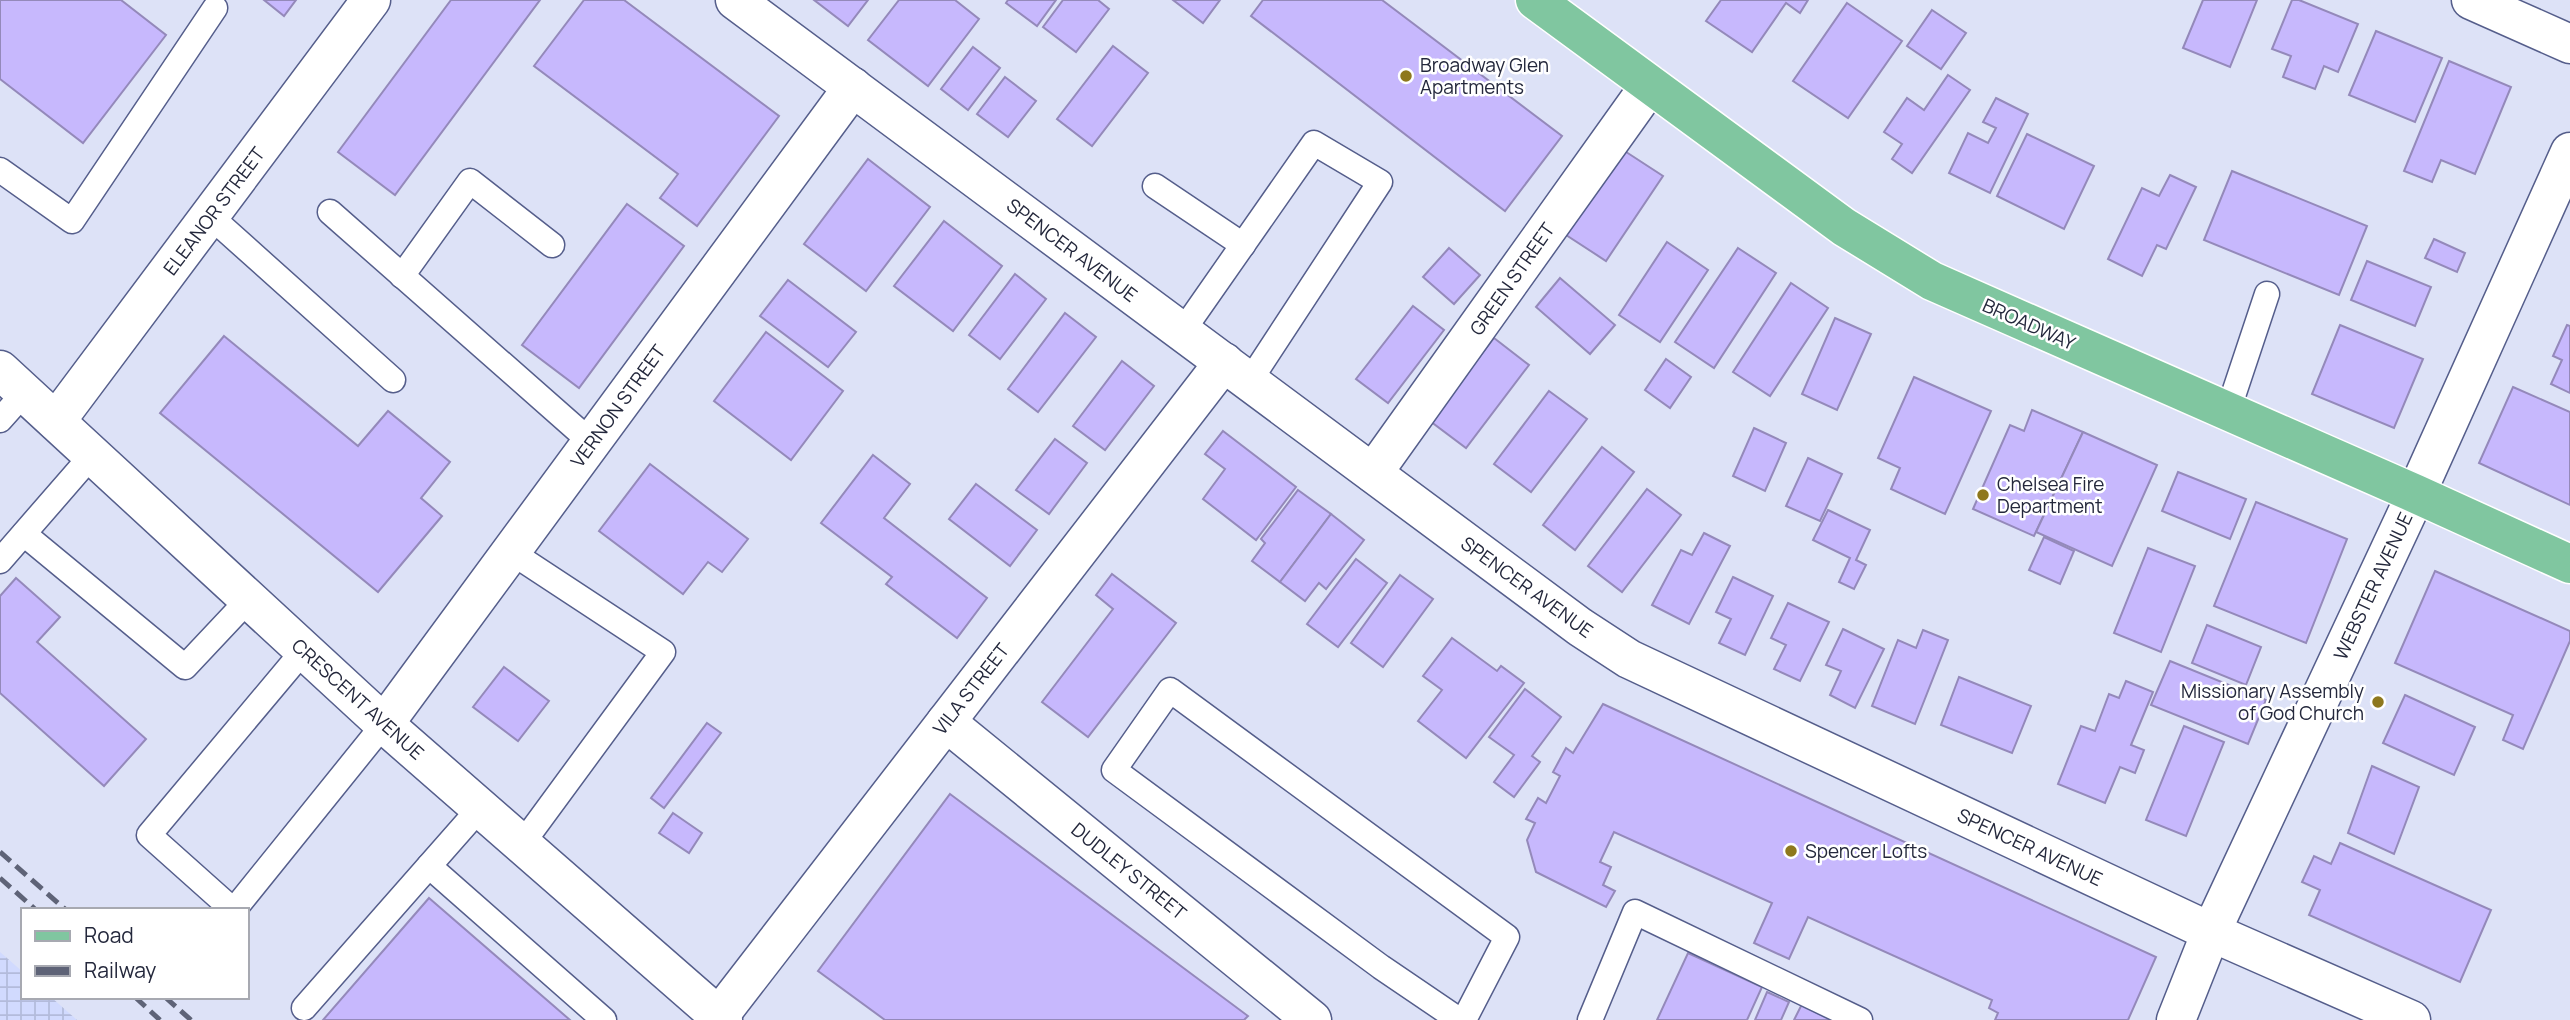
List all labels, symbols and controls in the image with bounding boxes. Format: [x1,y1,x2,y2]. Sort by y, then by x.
place label: Broadway Glen Apartments [1420,52,1549,100]
marker: Broadway Glen Apartments [1398,68,1414,84]
street label: ELEANOR STREET [157,141,271,280]
street label: SPENCER AVENUE [1001,192,1143,308]
street label: GREEN STREET [1464,217,1561,340]
street label: BROADWAY [1978,292,2080,356]
street label: VERNON STREET [565,339,672,473]
place label: Chelsea Fire Department [1997,471,2104,519]
marker: Chelsea Fire Department [1975,487,1991,503]
street label: WEBSTER AVENUE [2327,508,2419,664]
street label: SPENCER AVENUE [1456,530,1598,644]
street label: CRESCENT AVENUE [286,633,430,765]
street label: VILA STREET [927,637,1015,740]
place label: Missionary Assembly of God Church [2181,678,2364,726]
marker: Missionary Assembly of God Church [2370,694,2386,710]
street label: SPENCER AVENUE [1953,802,2107,892]
street label: DUDLEY STREET [1066,817,1192,926]
place label: Spencer Lofts [1805,838,1927,864]
marker: Spencer Lofts [1783,843,1799,859]
legend [21,908,248,999]
text: Road [84,921,134,949]
text: Railway [84,956,156,984]

